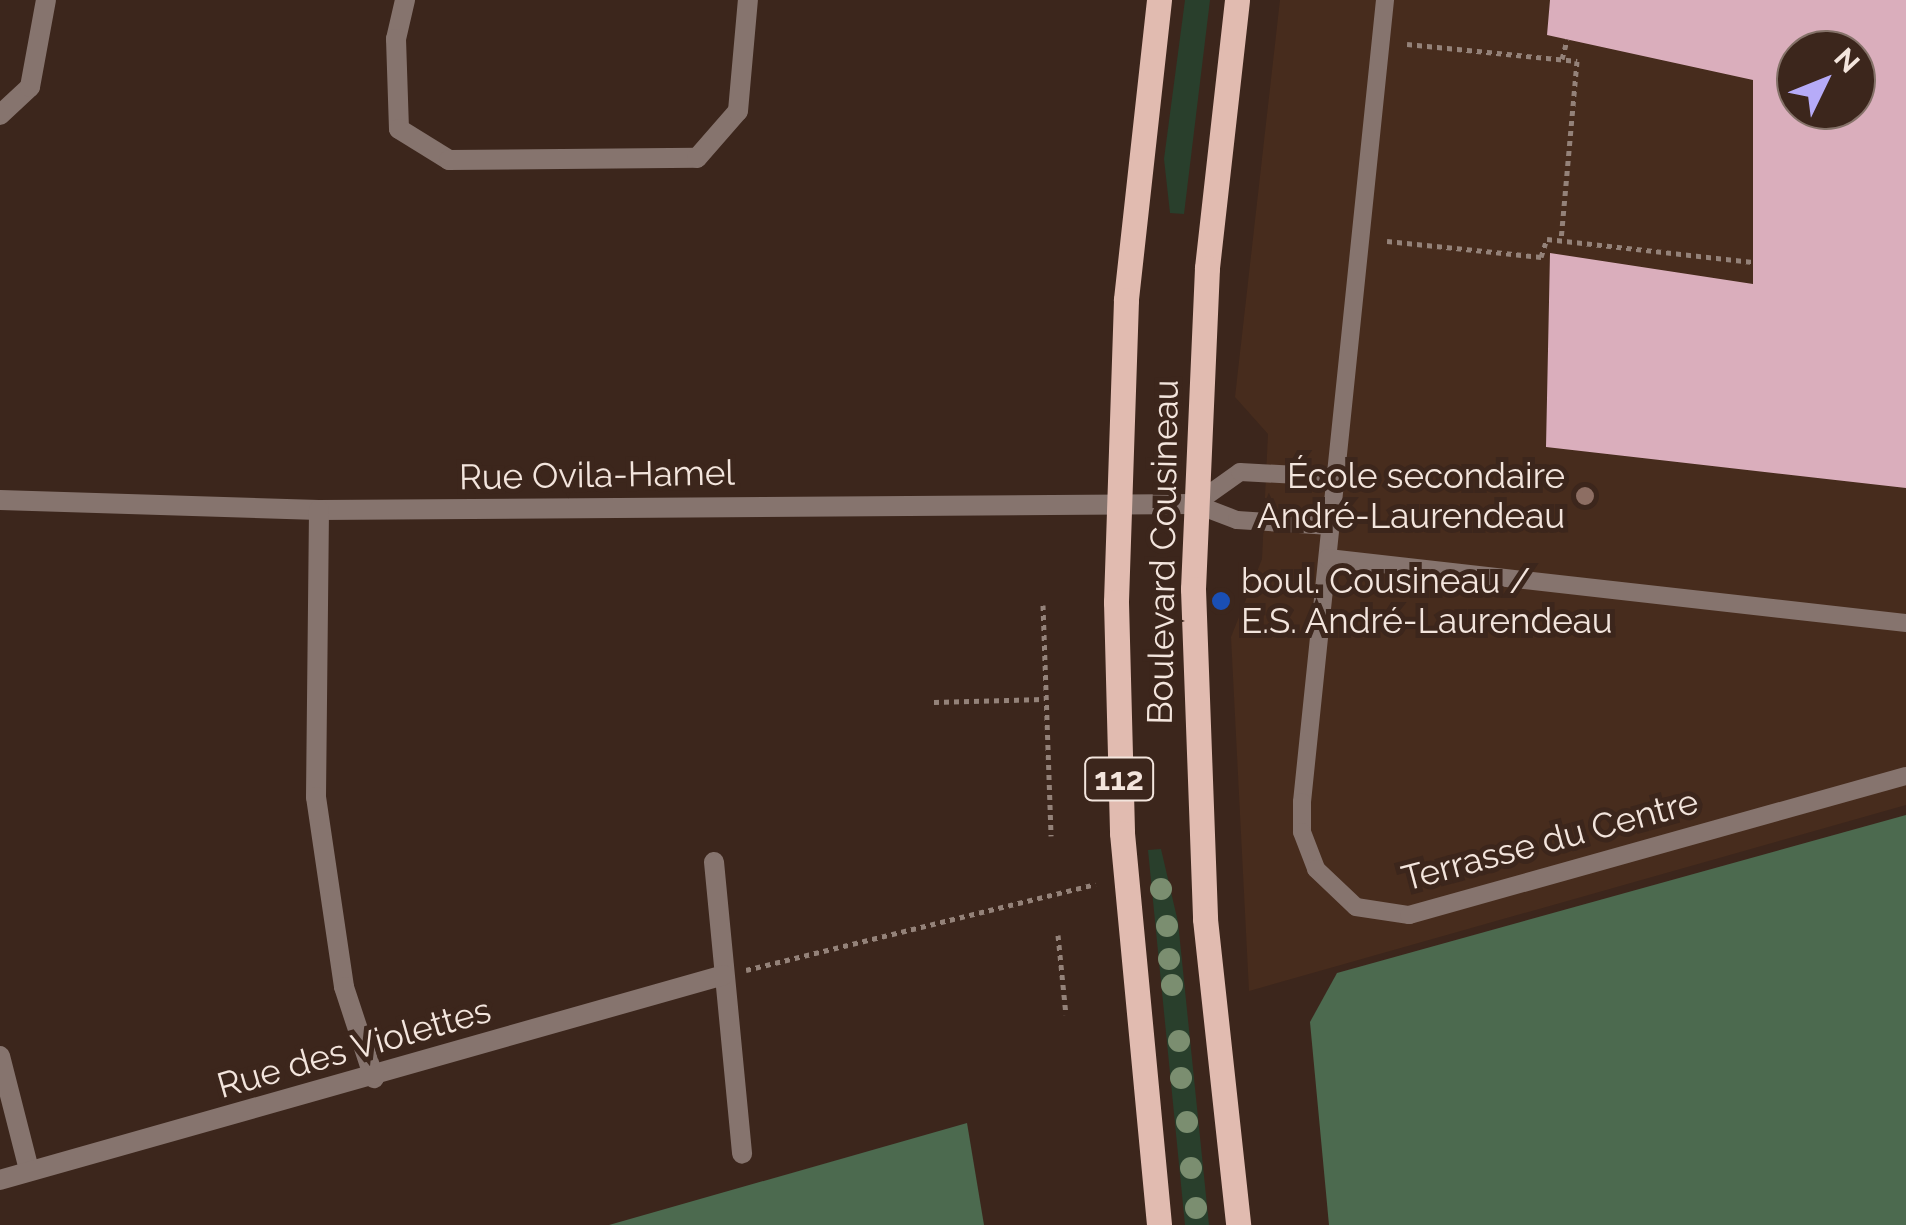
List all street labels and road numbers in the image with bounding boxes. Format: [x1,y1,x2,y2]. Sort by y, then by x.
street label: Boulevard Cousineau [1139,379,1187,725]
street label: Rue Ovila-Hamel [459,452,735,498]
road number: 112 [1084,752,1154,806]
street label: Terrasse du Centre [1397,780,1703,900]
street label: Rue des Violettes [212,989,496,1107]

